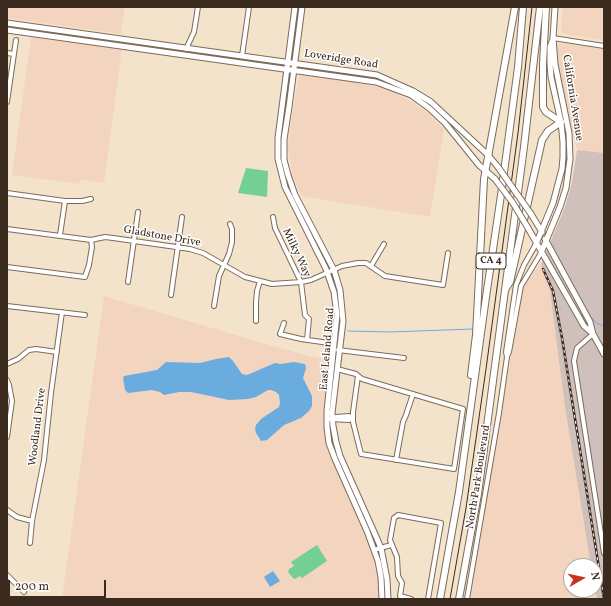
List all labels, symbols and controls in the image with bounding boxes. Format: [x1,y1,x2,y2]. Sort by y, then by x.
street label: Loveridge Road [303,48,379,72]
street label: California Avenue [559,54,585,142]
street label: Gladstone Drive [122,224,202,250]
street label: Milky Way [279,226,313,280]
road number: CA 4 [476,253,506,269]
street label: East Leland Road [318,307,338,391]
street label: Woodland Drive [27,387,49,467]
street label: North Park Boulevard [464,424,494,530]
north arrow [563,558,603,598]
text: N [586,571,602,581]
scale bar [10,572,108,598]
text: 200 m [15,579,49,595]

